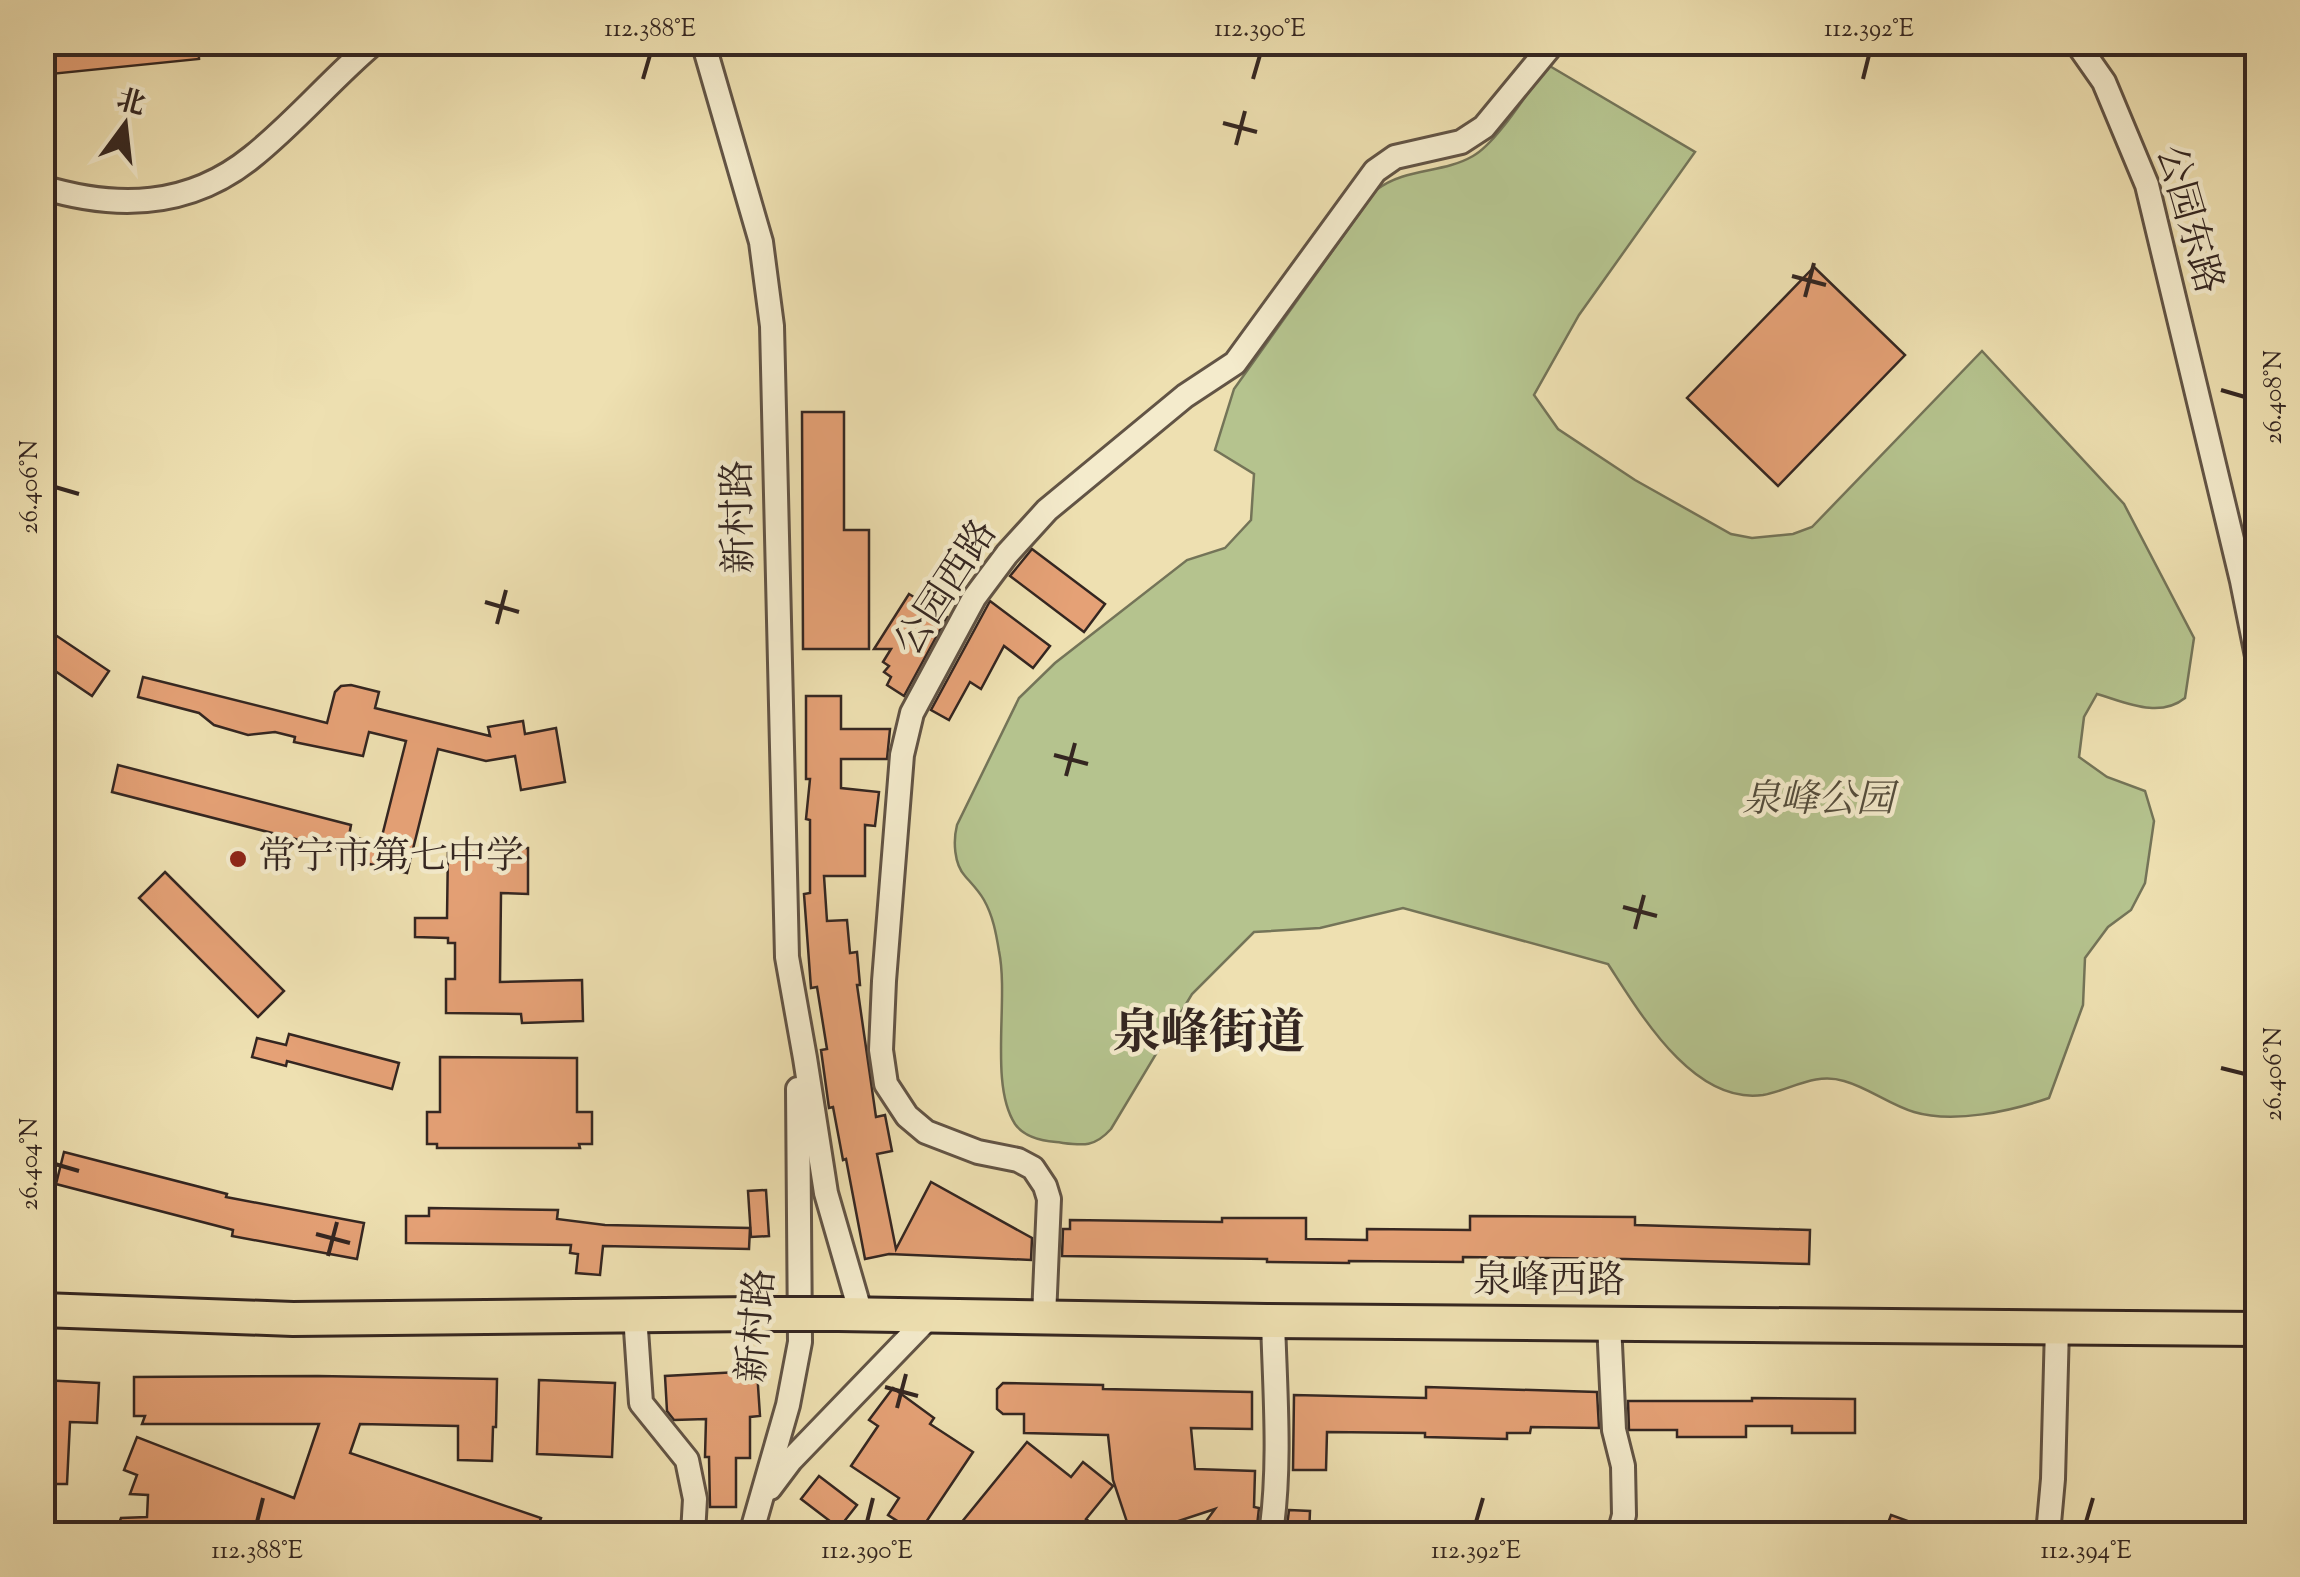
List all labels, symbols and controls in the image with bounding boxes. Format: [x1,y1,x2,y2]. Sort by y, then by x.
text: 112.388°E [604,12,696,48]
text: 112.390°E [1214,12,1306,48]
text: 112.392°E [1824,12,1914,48]
north arrow [75,75,175,175]
text: 北 [112,81,149,127]
street label: 公园东路 [2140,139,2234,301]
text: 26.408°N [2257,350,2293,444]
text: 26.406°N [13,440,49,534]
street label: 新村路 [713,460,769,574]
street label: 公园西路 [884,511,1012,667]
park label: 泉峰公园 [1742,775,1900,829]
place label: 常宁市第七中学 [258,832,524,886]
marker: 常宁市第七中学 [227,848,249,870]
district label: 泉峰街道 [1113,1002,1305,1071]
text: 26.406°N [2257,1027,2293,1121]
text: 26.404°N [13,1117,49,1211]
street label: 泉峰西路 [1473,1256,1625,1310]
street label: 新村路 [727,1267,791,1385]
text: 112.388°E [211,1534,303,1570]
text: 112.390°E [821,1534,913,1570]
text: 112.392°E [1431,1534,1521,1570]
text: 112.394°E [2041,1534,2131,1570]

